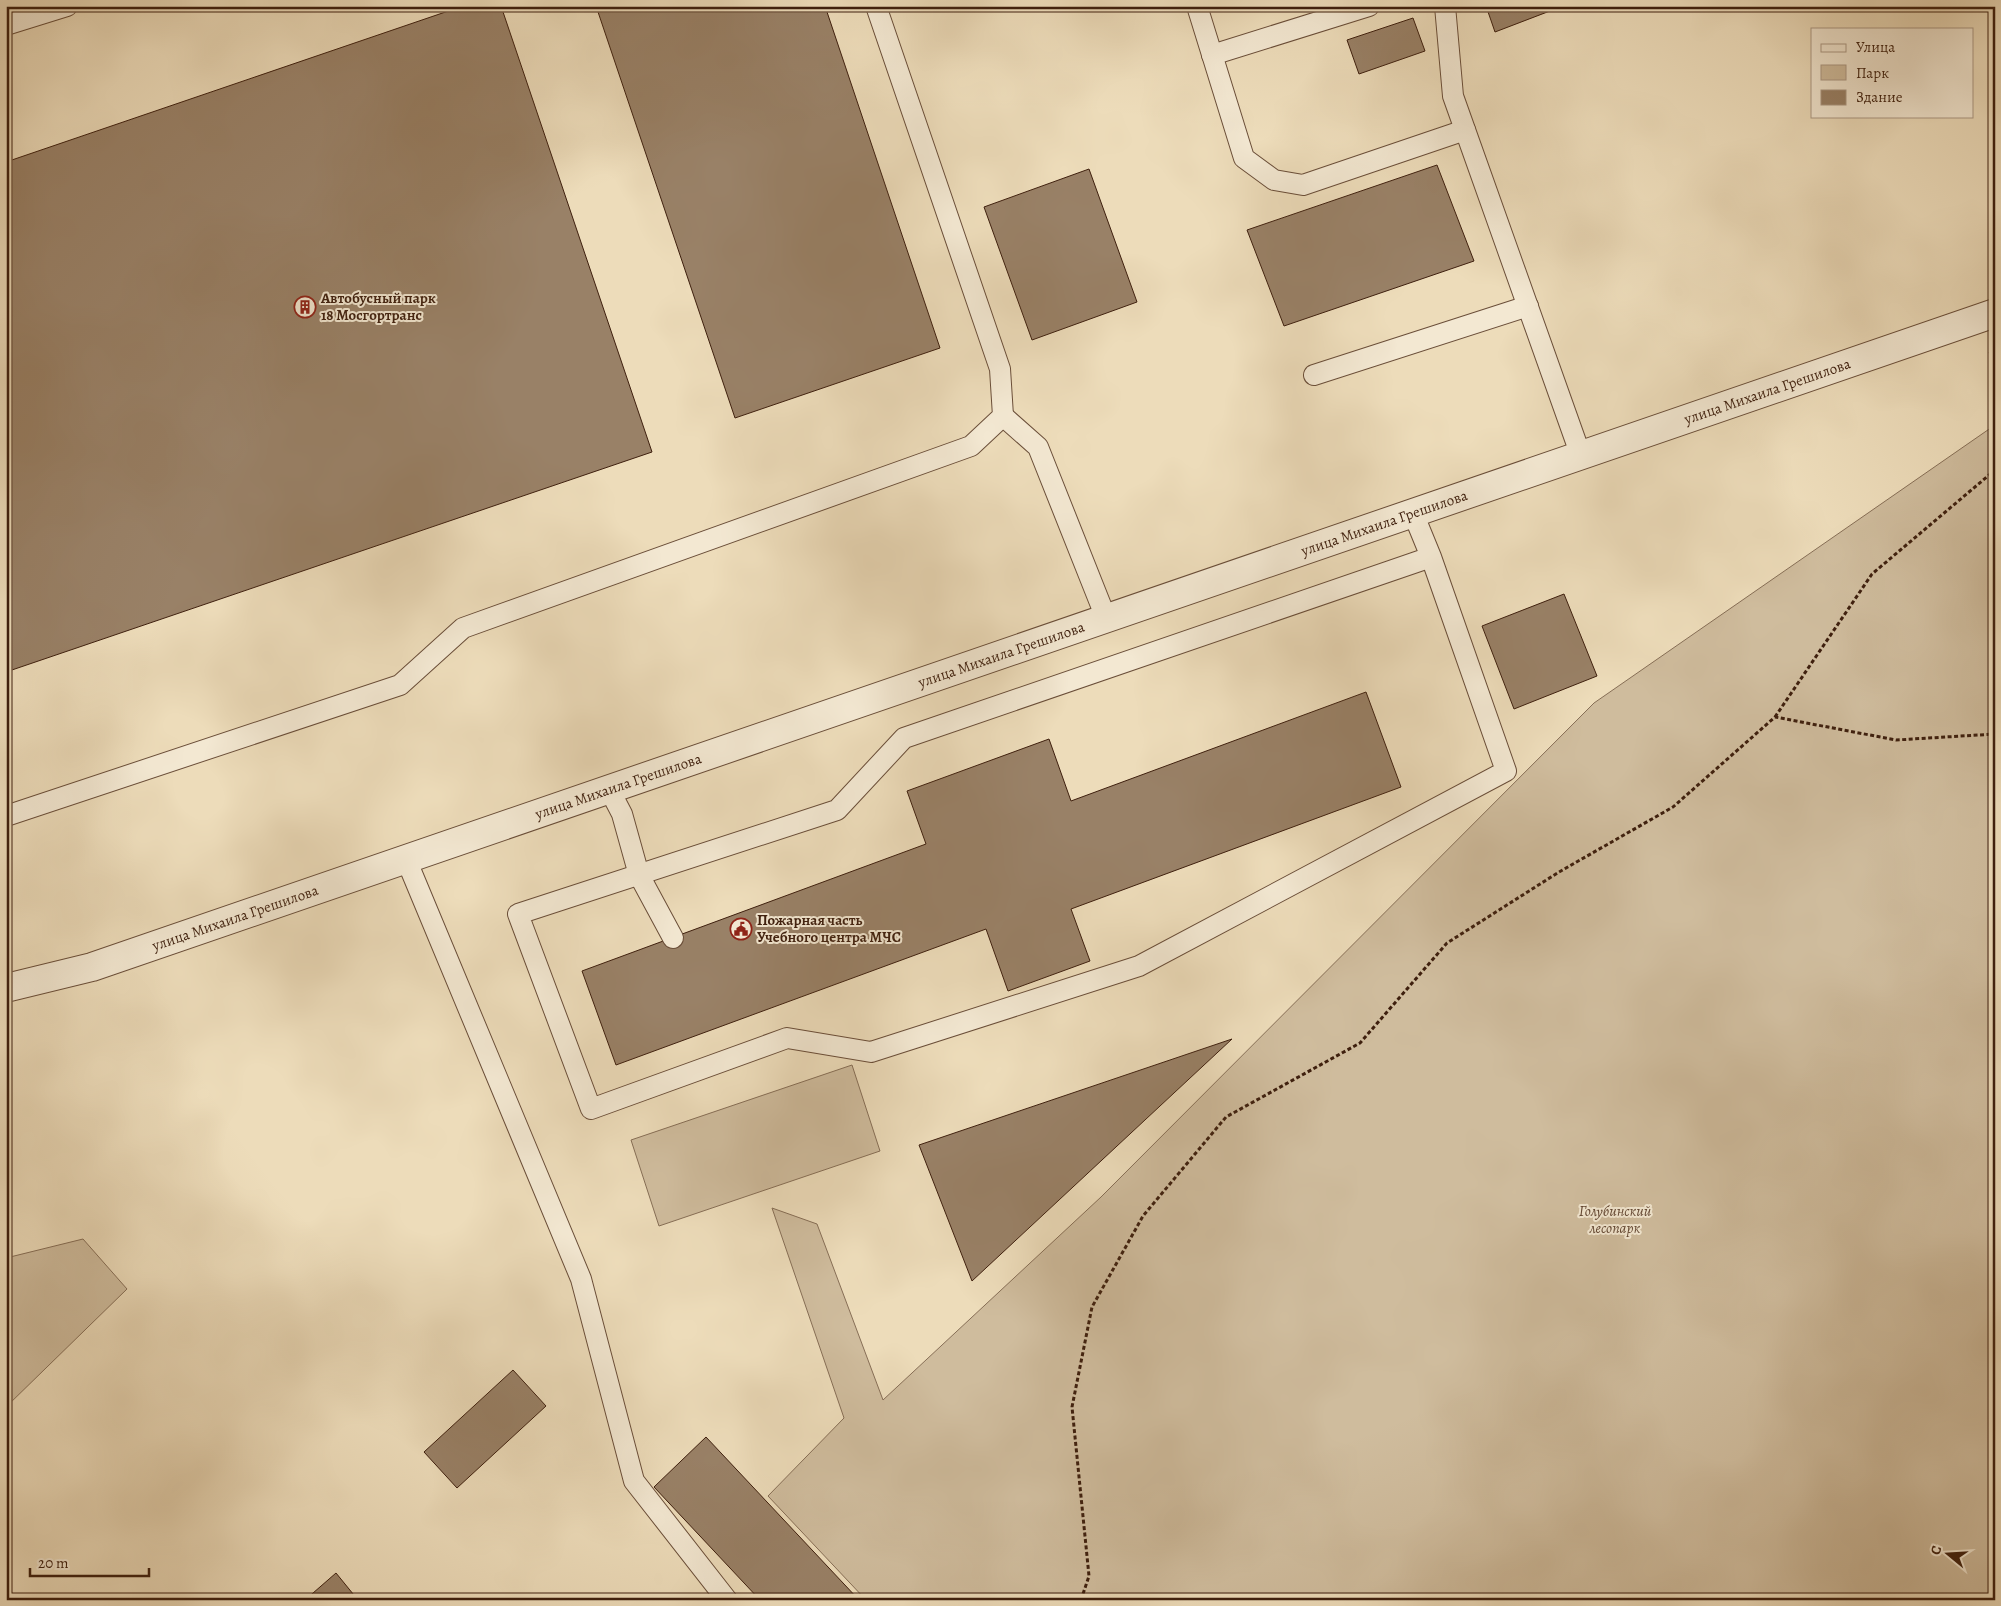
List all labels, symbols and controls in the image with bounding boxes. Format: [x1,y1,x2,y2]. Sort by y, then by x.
legend [1811,28,1974,118]
text: Улица [1856,37,1895,57]
text: Парк [1856,63,1889,83]
text: Здание [1856,87,1903,107]
place label: Автобусный парк 18 Мосгортранс [320,288,436,325]
building icon: Автобусный парк 18 Мосгортранс [293,295,317,319]
street label: улица Михаила Грешилова [1681,353,1853,429]
street label: улица Михаила Грешилова [1298,485,1470,561]
street label: улица Михаила Грешилова [915,617,1087,693]
street label: улица Михаила Грешилова [532,748,704,824]
street label: улица Михаила Грешилова [149,880,321,956]
place label: Пожарная часть Учебного центра МЧС [757,910,901,947]
public building icon: Пожарная часть Учебного центра МЧС [729,917,753,941]
park label: Голубинский лесопарк [1579,1201,1652,1238]
north arrow [1924,1528,1974,1578]
text: С [1926,1543,1947,1557]
scale bar [30,1546,149,1578]
text: 20 m [38,1553,69,1573]

